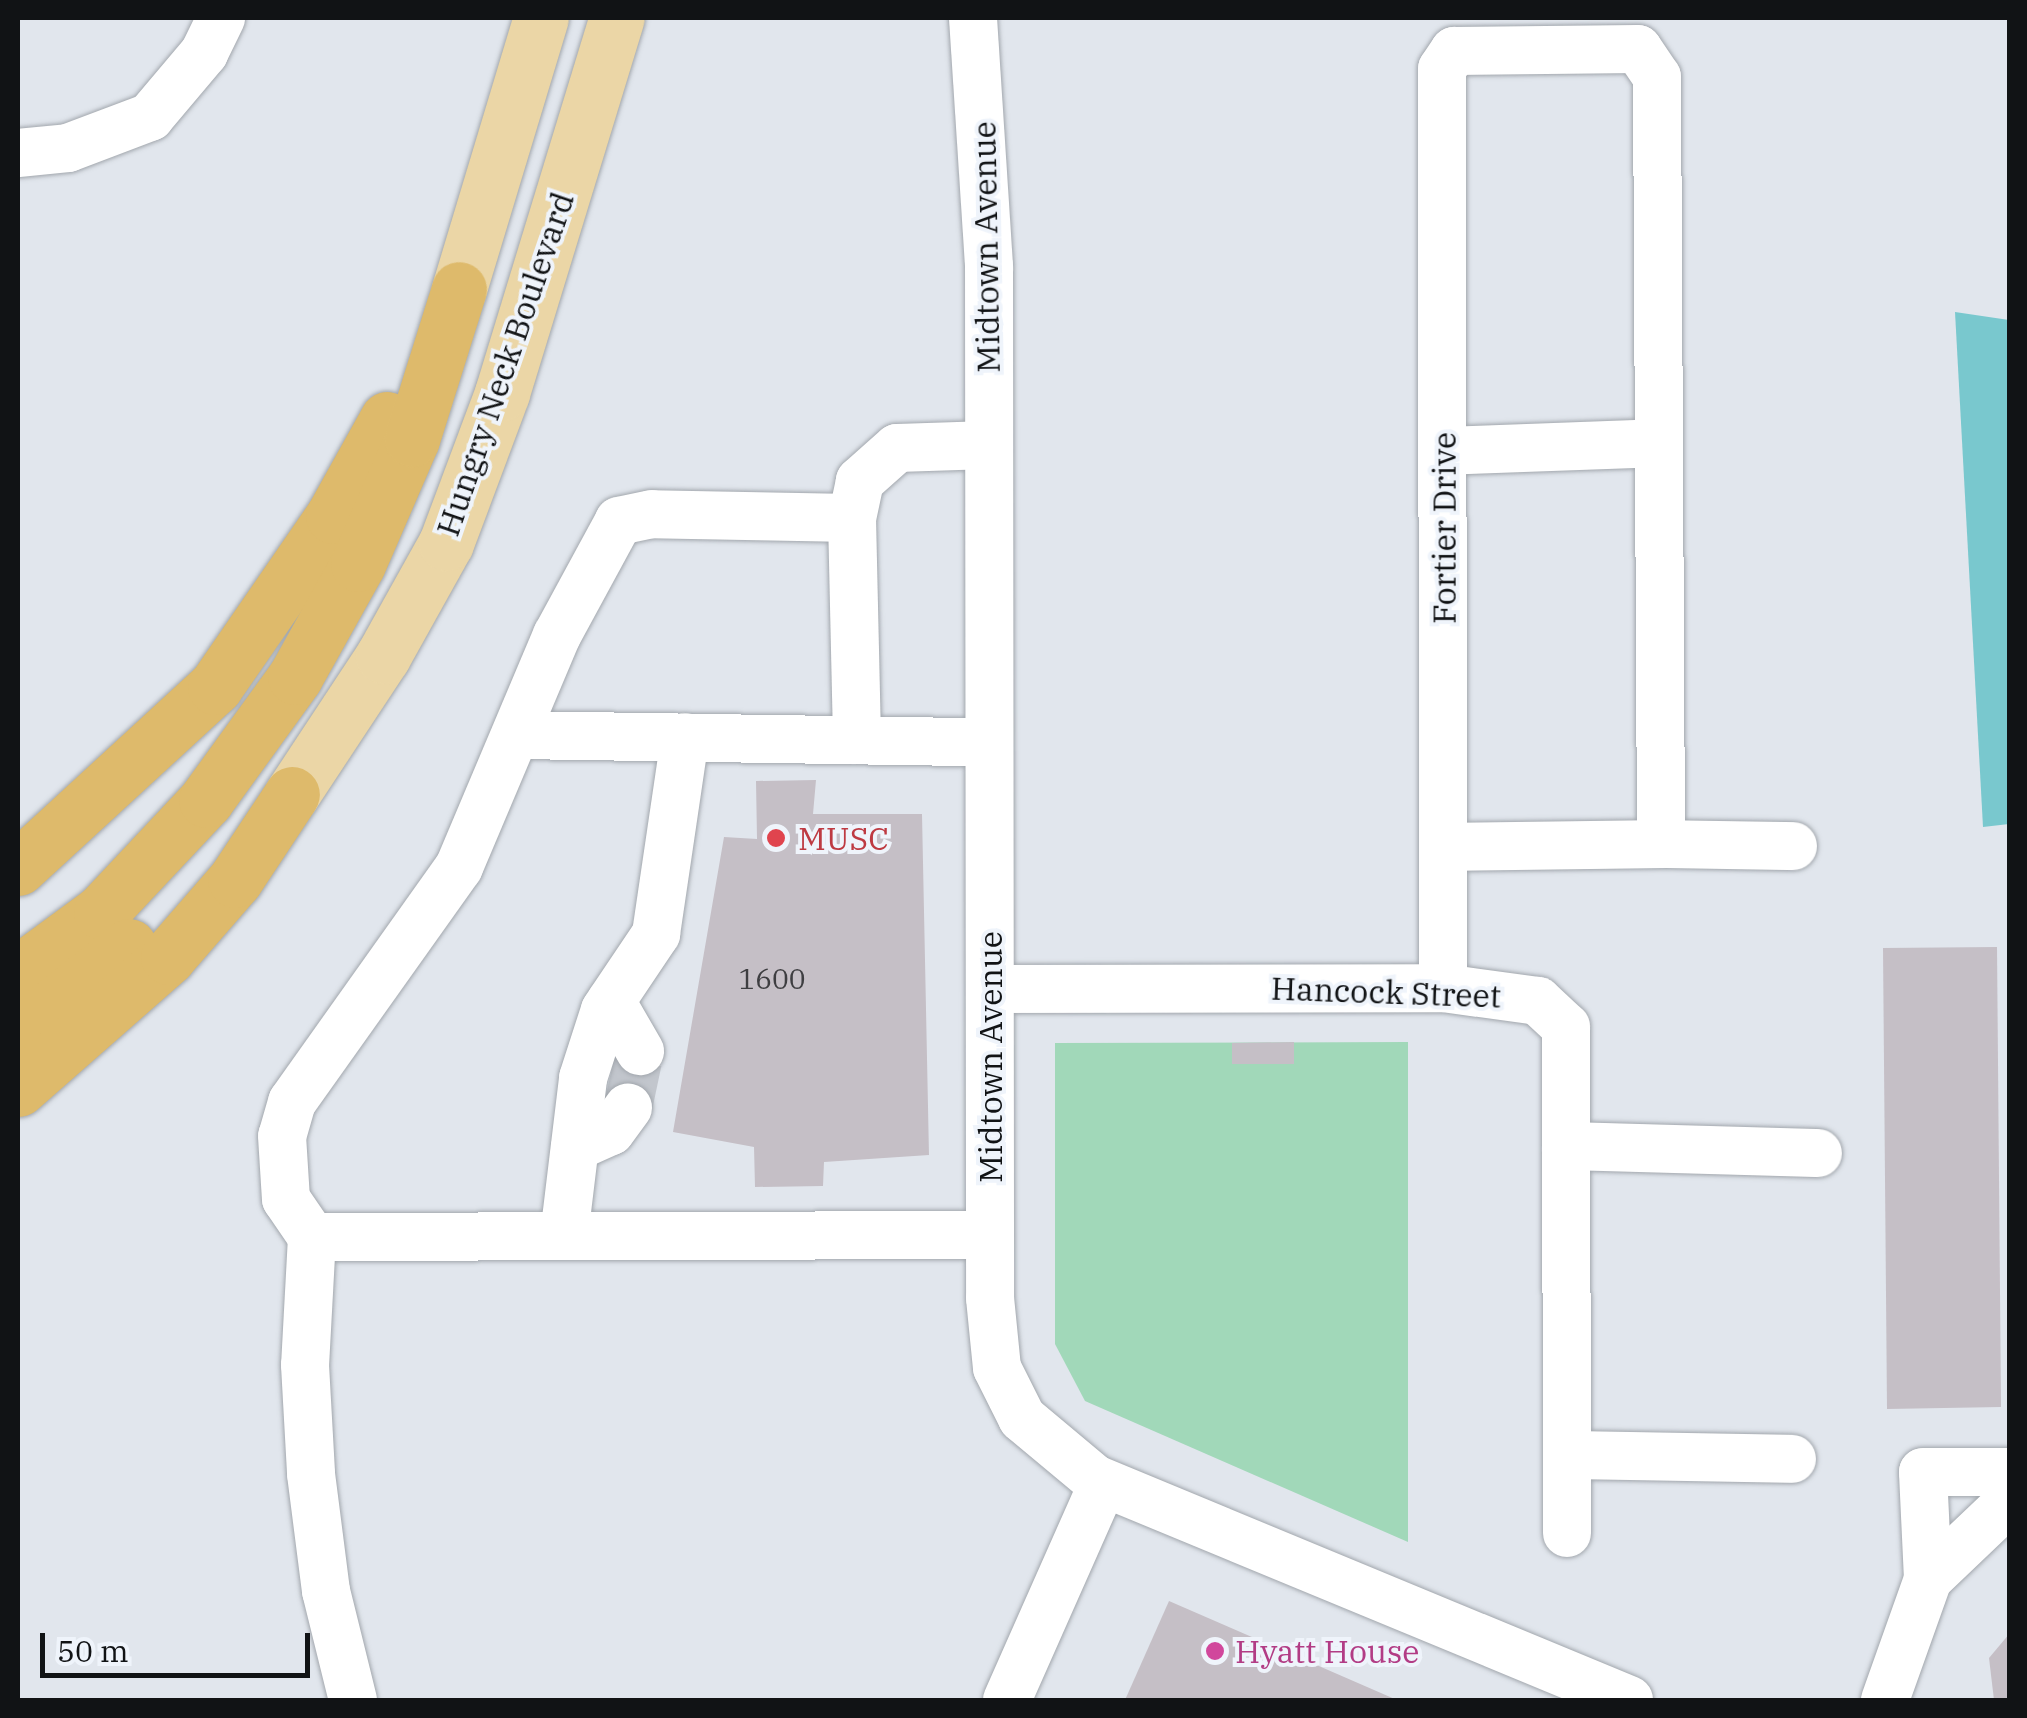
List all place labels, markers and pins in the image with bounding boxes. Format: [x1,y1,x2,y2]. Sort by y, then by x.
place label: MUSC [798,819,889,857]
marker: MUSC [763,825,789,851]
place label: Hyatt House [1235,1632,1420,1670]
marker: Hyatt House [1204,1640,1226,1662]

